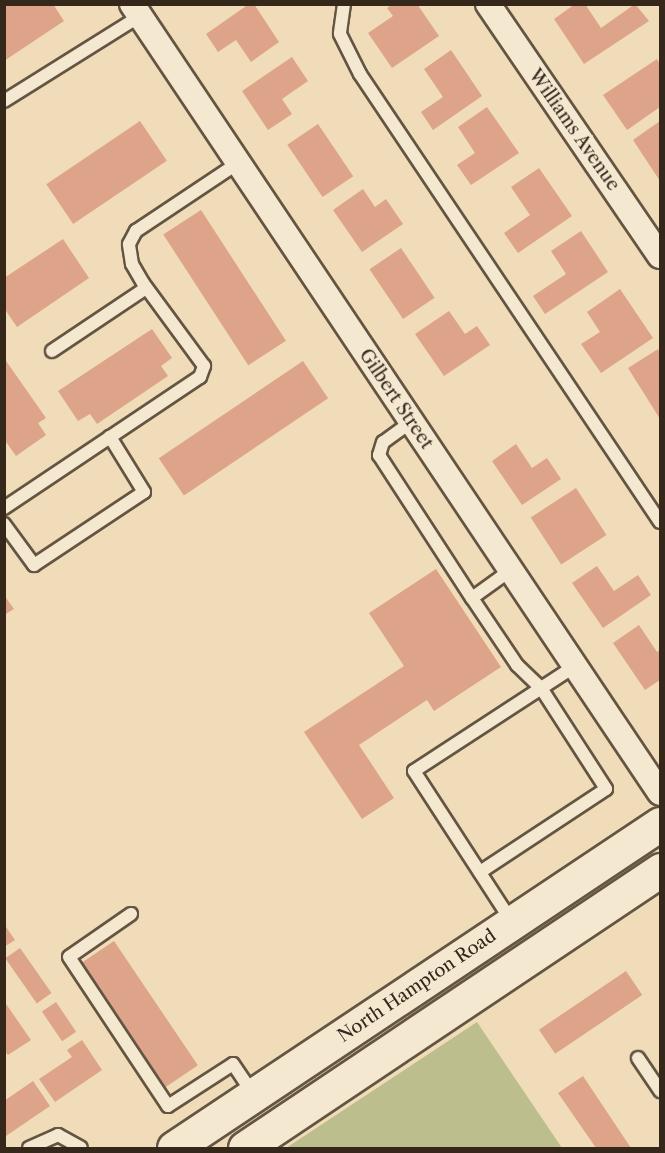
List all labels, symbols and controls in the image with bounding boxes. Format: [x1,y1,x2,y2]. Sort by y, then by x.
street label: Williams Avenue [524,65,624,195]
street label: Gilbert Street [355,345,437,453]
street label: North Hampton Road [334,925,500,1047]

